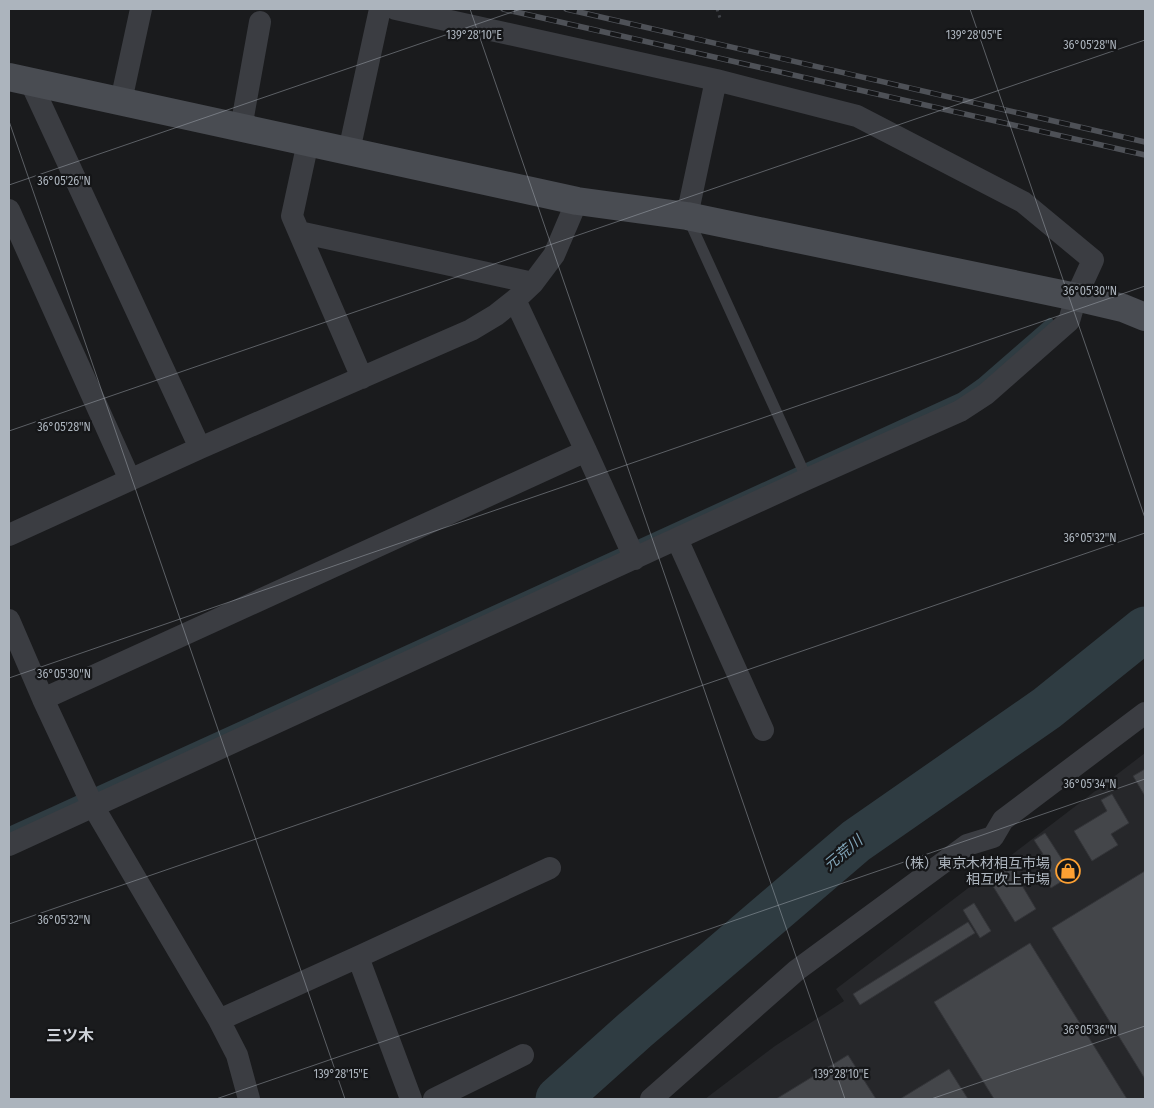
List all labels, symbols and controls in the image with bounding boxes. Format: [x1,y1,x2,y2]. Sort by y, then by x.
text: 139°28'10"E [446,28,502,42]
text: 139°28'05"E [946,28,1003,42]
text: 36°05'28"N [1063,38,1117,52]
text: 36°05'26"N [37,174,91,188]
text: 36°05'30"N [1063,284,1117,298]
text: 36°05'28"N [37,420,91,434]
text: 36°05'32"N [1063,531,1117,545]
text: 36°05'30"N [37,667,91,681]
text: 36°05'34"N [1063,777,1117,791]
water label: 元荒川 [820,830,868,874]
place label: （株）東京木材相互市場 相互吹上市場 [896,855,1050,888]
shop icon: （株）東京木材相互市場 相互吹上市場 [1055,858,1081,884]
text: 36°05'32"N [37,913,91,927]
text: 36°05'36"N [1063,1023,1117,1037]
district label: 三ツ木 [46,1026,94,1045]
text: 139°28'15"E [314,1067,369,1081]
text: 139°28'10"E [813,1067,869,1081]

